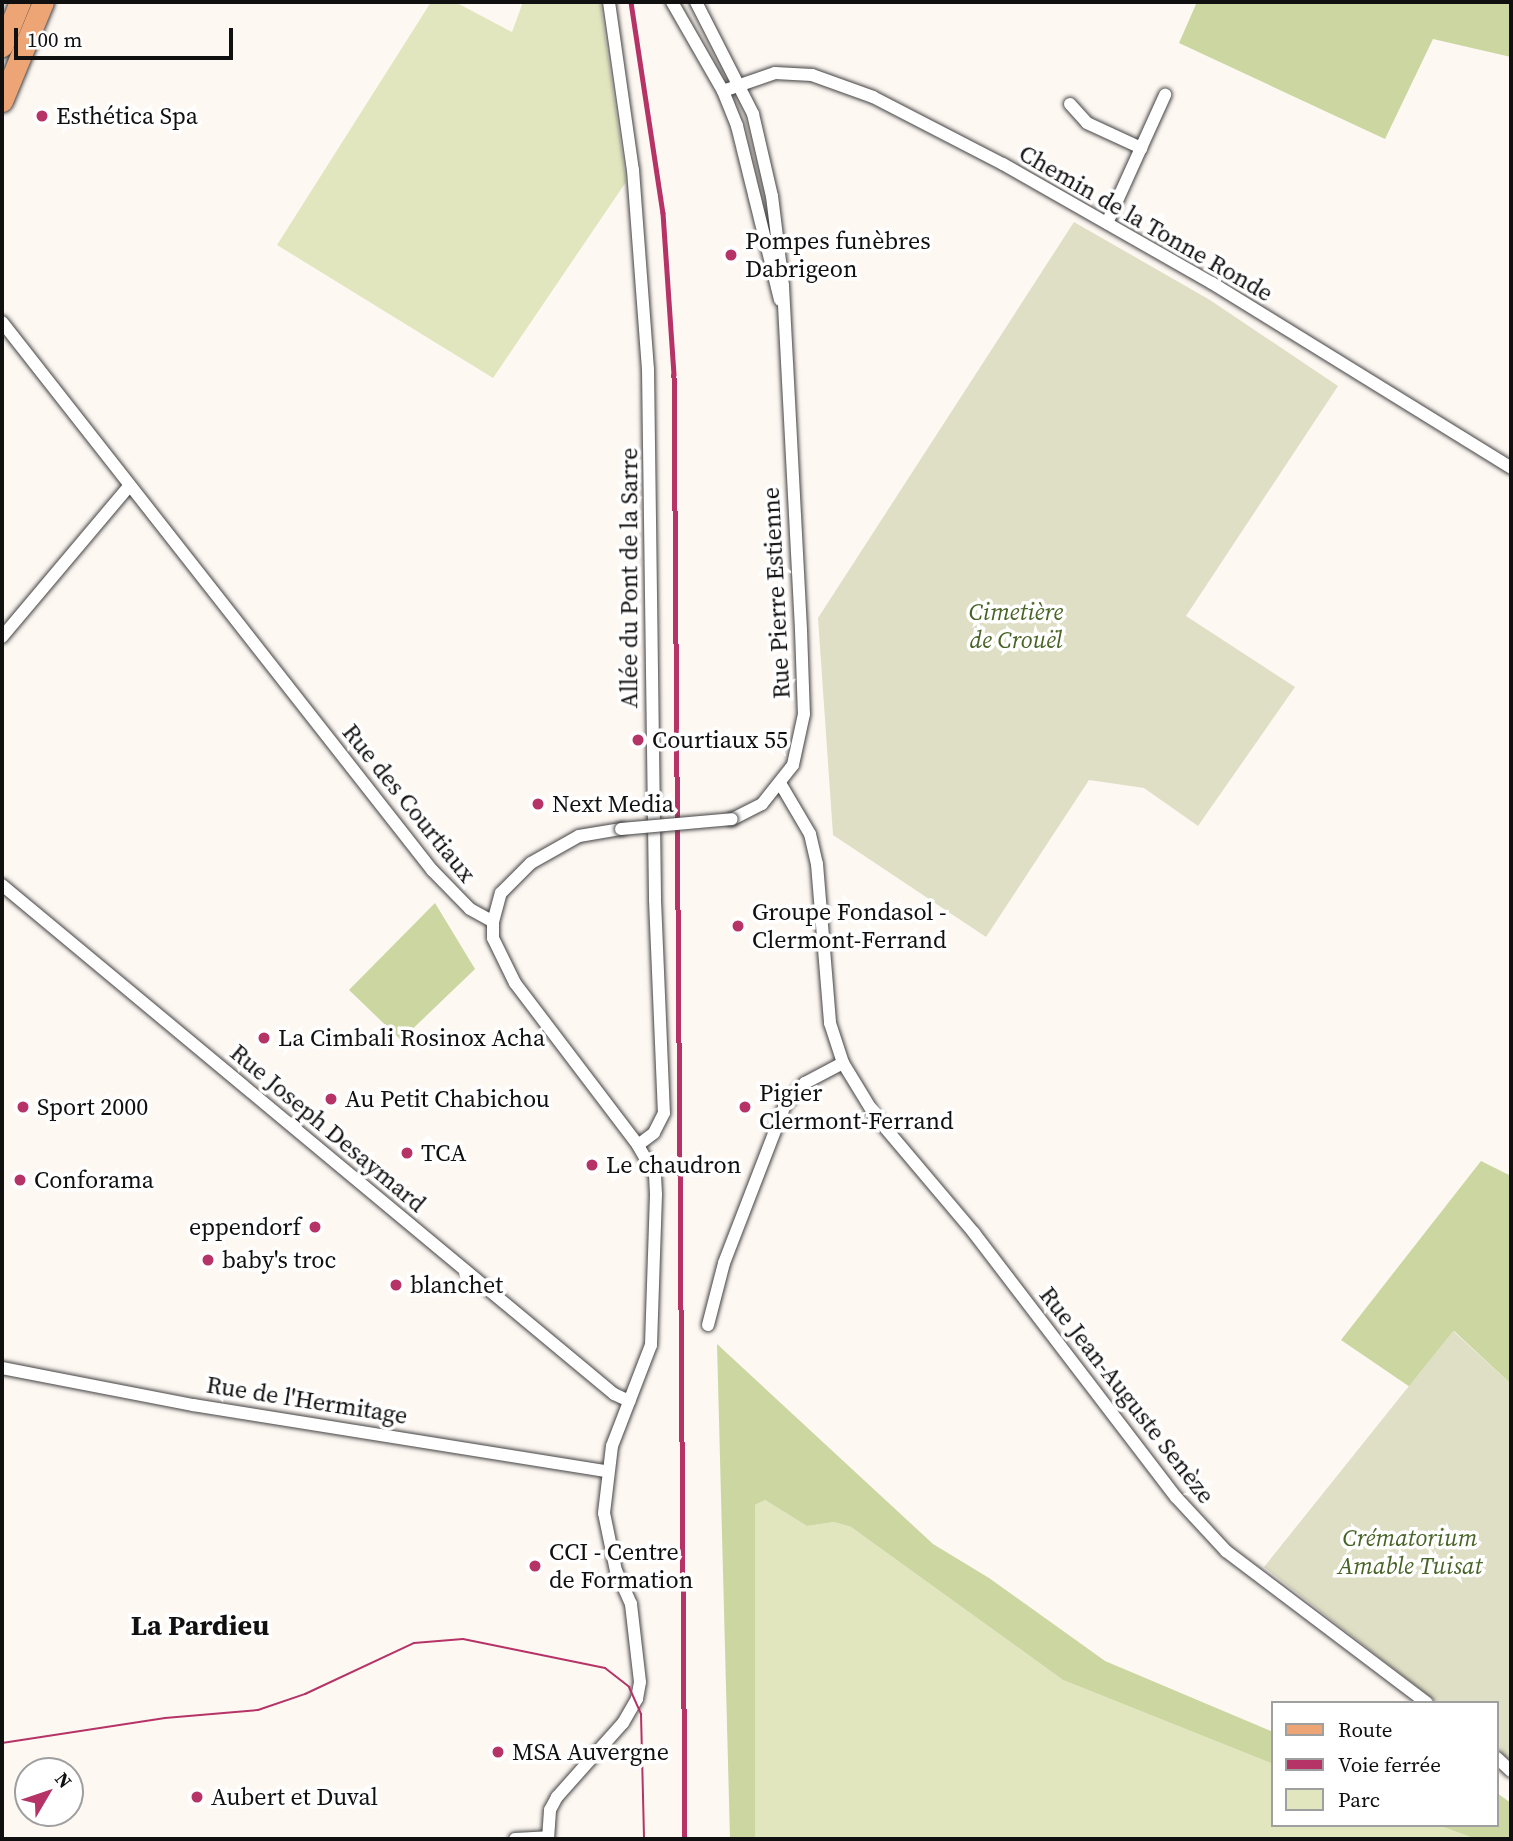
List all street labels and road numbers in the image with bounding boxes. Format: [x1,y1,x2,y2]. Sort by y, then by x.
street label: Chemin de la Tonne Ronde [1014,138,1278,308]
street label: Allée du Pont de la Sarre [615,448,643,708]
street label: Rue Pierre Estienne [756,486,796,700]
street label: Rue des Courtiaux [336,718,482,888]
street label: Rue Joseph Desaymard [225,1038,431,1218]
street label: Rue Jean-Auguste Senèze [1033,1281,1221,1509]
street label: Rue de l'Hermitage [204,1370,410,1430]

